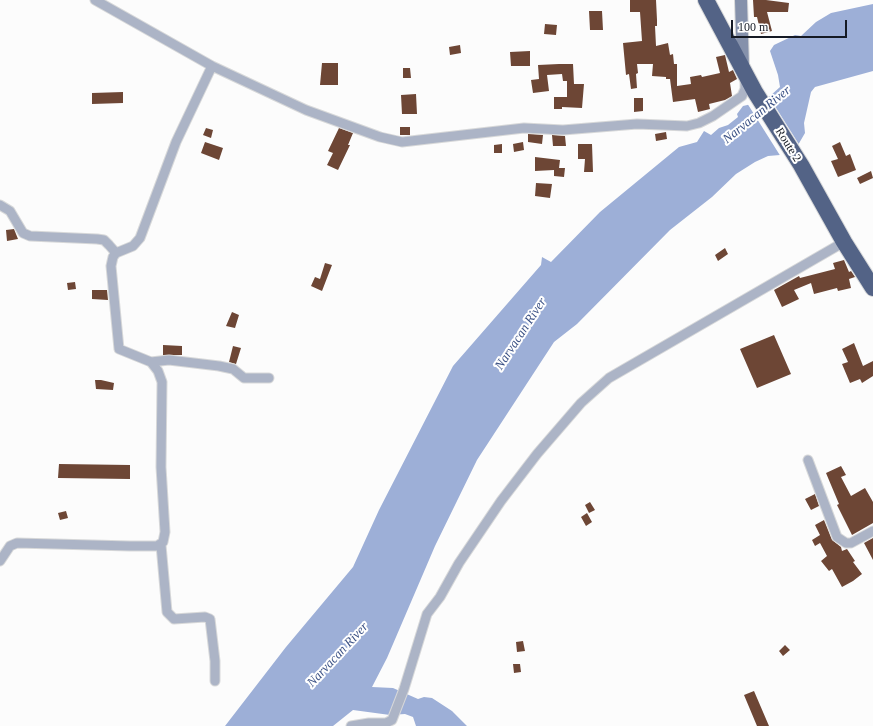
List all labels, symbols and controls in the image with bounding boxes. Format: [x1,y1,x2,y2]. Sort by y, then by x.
scale bar [733,12,849,38]
text: 100 m [738,20,768,34]
water label: Narvacan River [720,83,794,147]
street label: Route 2 [772,125,804,165]
water label: Narvacan River [492,295,550,373]
water label: Narvacan River [304,619,372,691]

